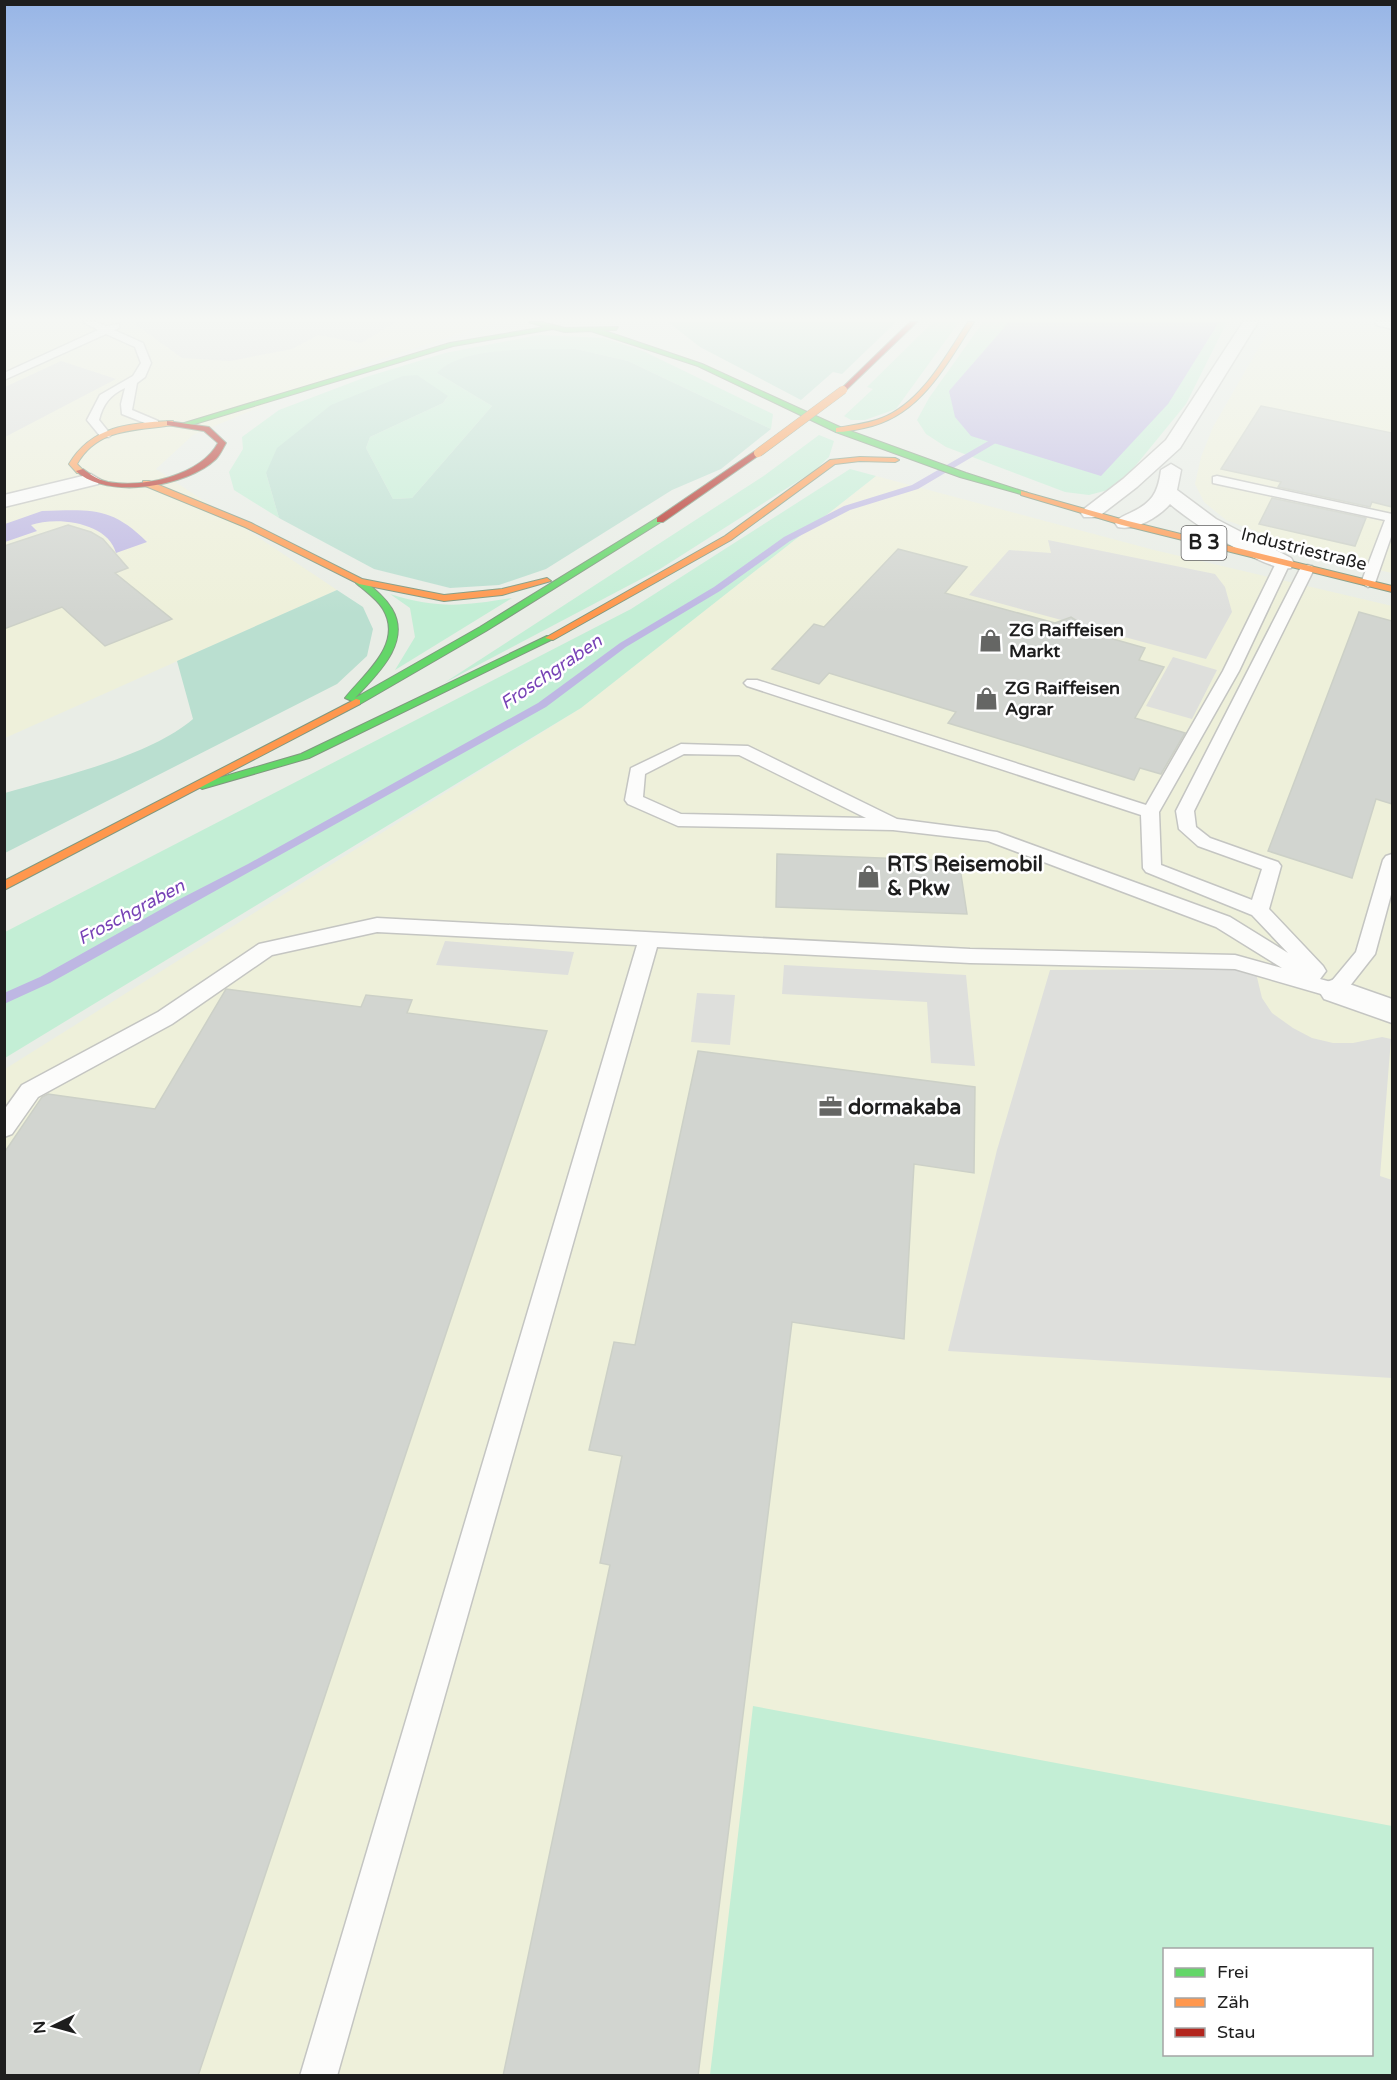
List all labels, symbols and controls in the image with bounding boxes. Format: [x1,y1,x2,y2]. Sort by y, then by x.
street label: Industriestraße [1239,523,1369,575]
road number: B 3 [1182,526,1226,560]
place label: ZG Raiffeisen Markt [1009,619,1124,662]
shop icon: ZG Raiffeisen Markt [978,627,1004,653]
water label: Froschgraben [496,629,607,714]
place label: ZG Raiffeisen Agrar [1005,677,1120,720]
shop icon: ZG Raiffeisen Agrar [974,685,1000,711]
place label: RTS Reisemobil & Pkw [887,852,1043,901]
shop icon: RTS Reisemobil & Pkw [856,863,882,889]
water label: Froschgraben [74,874,189,949]
office icon: dormakaba [817,1094,843,1120]
place label: dormakaba [848,1095,961,1120]
legend [1163,1948,1373,2056]
text: Frei [1217,1961,1249,1983]
text: Zäh [1217,1991,1250,2013]
north arrow [24,1996,84,2056]
text: N [30,2020,51,2034]
text: Stau [1217,2021,1256,2043]

